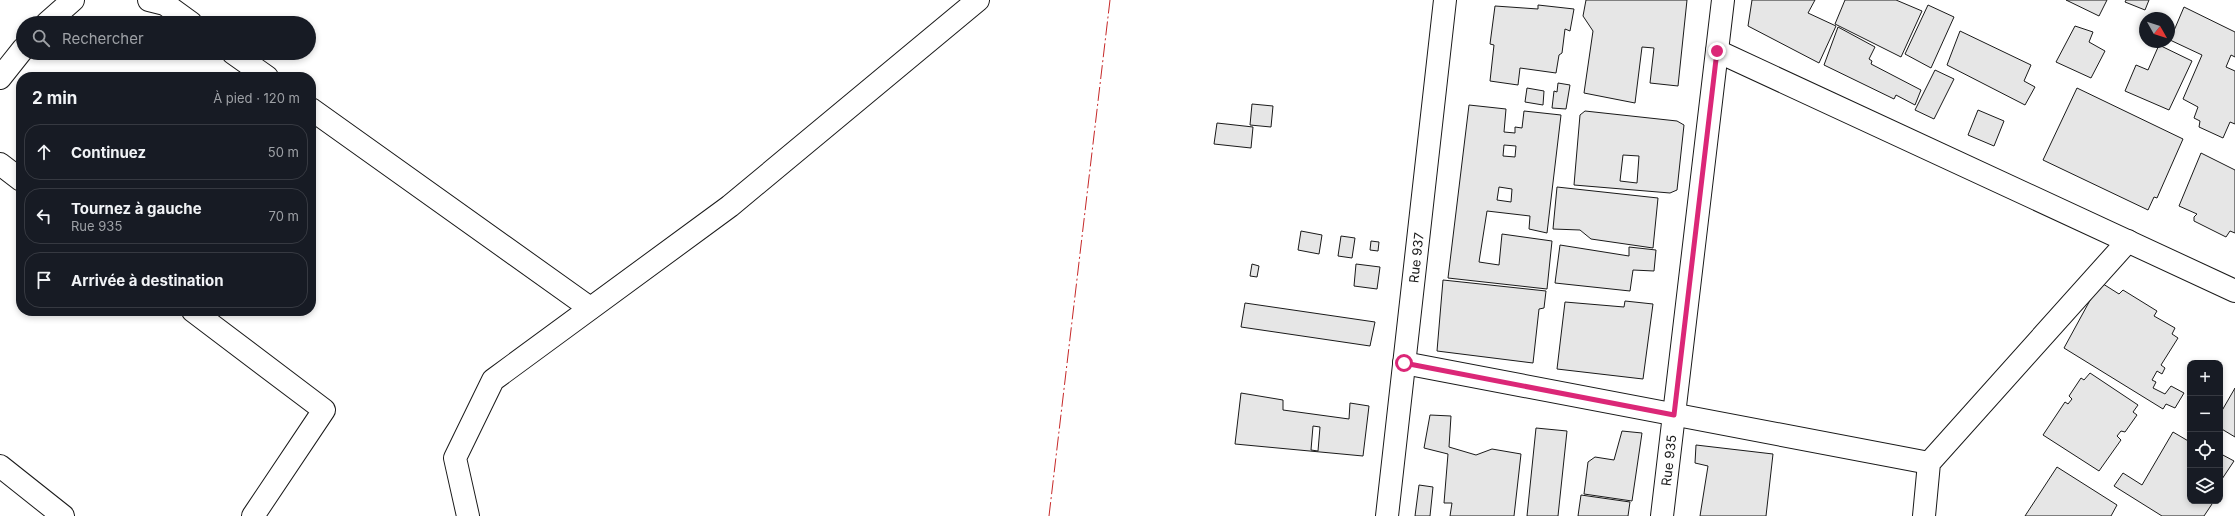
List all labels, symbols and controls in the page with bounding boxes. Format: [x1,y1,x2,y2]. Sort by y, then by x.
north arrow [2139,12,2175,48]
search box [16,16,316,60]
icon: search [30,27,52,49]
text: Rechercher [62,29,144,48]
route end [1708,42,1726,60]
text: 2 min [32,88,77,108]
text: À pied · 120 m [213,90,300,106]
icon: ahead [33,141,55,163]
text: Continuez [71,143,146,162]
text: 50 m [268,144,299,160]
text: Tournez à gauche [71,199,202,218]
icon: left [33,205,55,227]
text: 70 m [269,208,299,224]
text: Rue 935 [71,218,122,234]
street label: Rue 937 [1405,232,1427,284]
icon: arrive [33,269,55,291]
text: Arrivée à destination [71,271,224,290]
route start [1395,354,1413,372]
map controls [2187,360,2223,504]
button: + [2187,360,2223,396]
button: − [2187,396,2223,432]
button: locate [2187,432,2223,468]
street label: Rue 935 [1658,434,1680,487]
button: layers [2187,468,2223,504]

